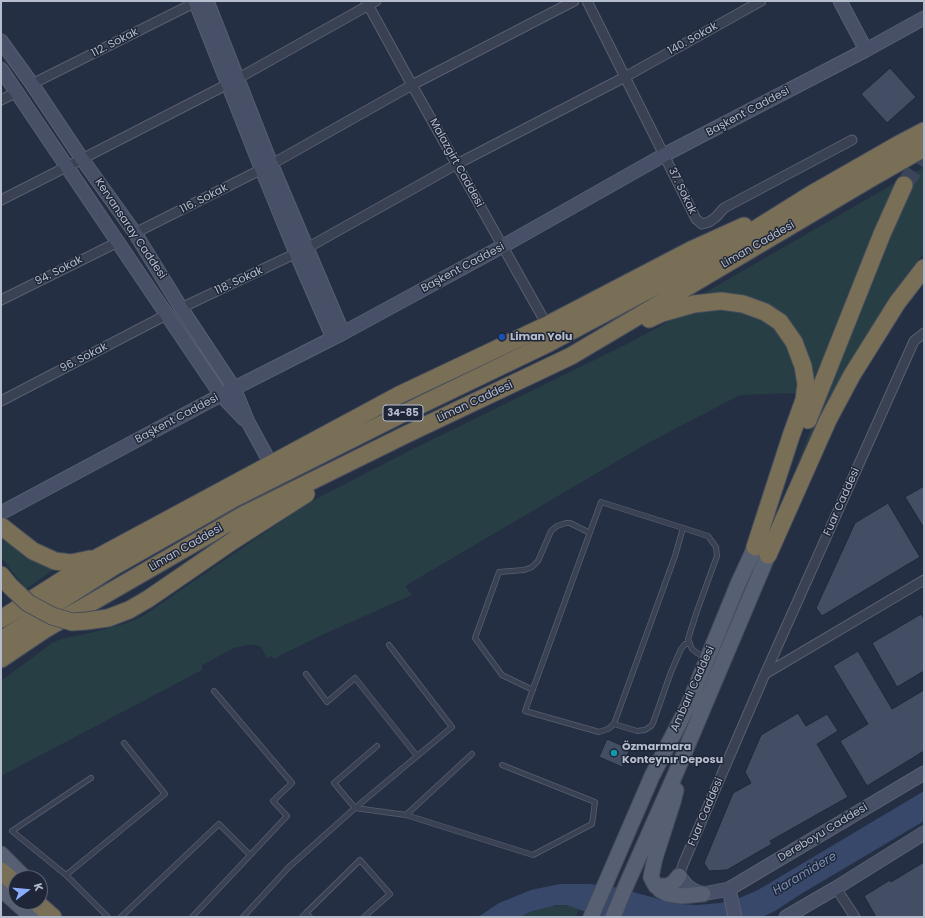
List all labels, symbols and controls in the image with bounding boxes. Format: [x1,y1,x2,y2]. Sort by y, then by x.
street label: 140. Sokak [666,20,720,58]
street label: 112. Sokak [89,26,141,60]
street label: Başkent Caddesi [704,84,792,140]
street label: Malazgirt Caddesi [426,116,486,210]
street label: 37. Sokak [665,166,699,216]
street label: Kervansaray Caddesi [92,176,168,282]
street label: 116. Sokak [178,181,230,217]
street label: Liman Caddesi [719,219,797,271]
street label: Başkent Caddesi [419,240,507,296]
street label: 94. Sokak [33,253,85,289]
street label: 118. Sokak [213,264,265,298]
place label: Liman Yolu [510,330,572,344]
marker: Liman Yolu [497,332,507,342]
street label: 96. Sokak [58,340,110,376]
street label: Liman Caddesi [435,379,515,425]
street label: Başkent Caddesi [133,391,221,447]
road number: 34-85 [383,405,423,421]
street label: Fuar Caddesi [821,466,863,538]
street label: Liman Caddesi [147,522,225,574]
street label: Ambarlı Caddesi [668,644,718,734]
place label: Özmarmara Konteynır Deposu [622,740,723,766]
marker: Özmarmara Konteynır Deposu [609,748,619,758]
street label: Fuar Caddesi [686,776,726,848]
street label: Dereboyu Caddesi [776,801,870,865]
water label: Haramidere [771,849,839,899]
north arrow [8,870,48,910]
text: K [30,881,47,893]

